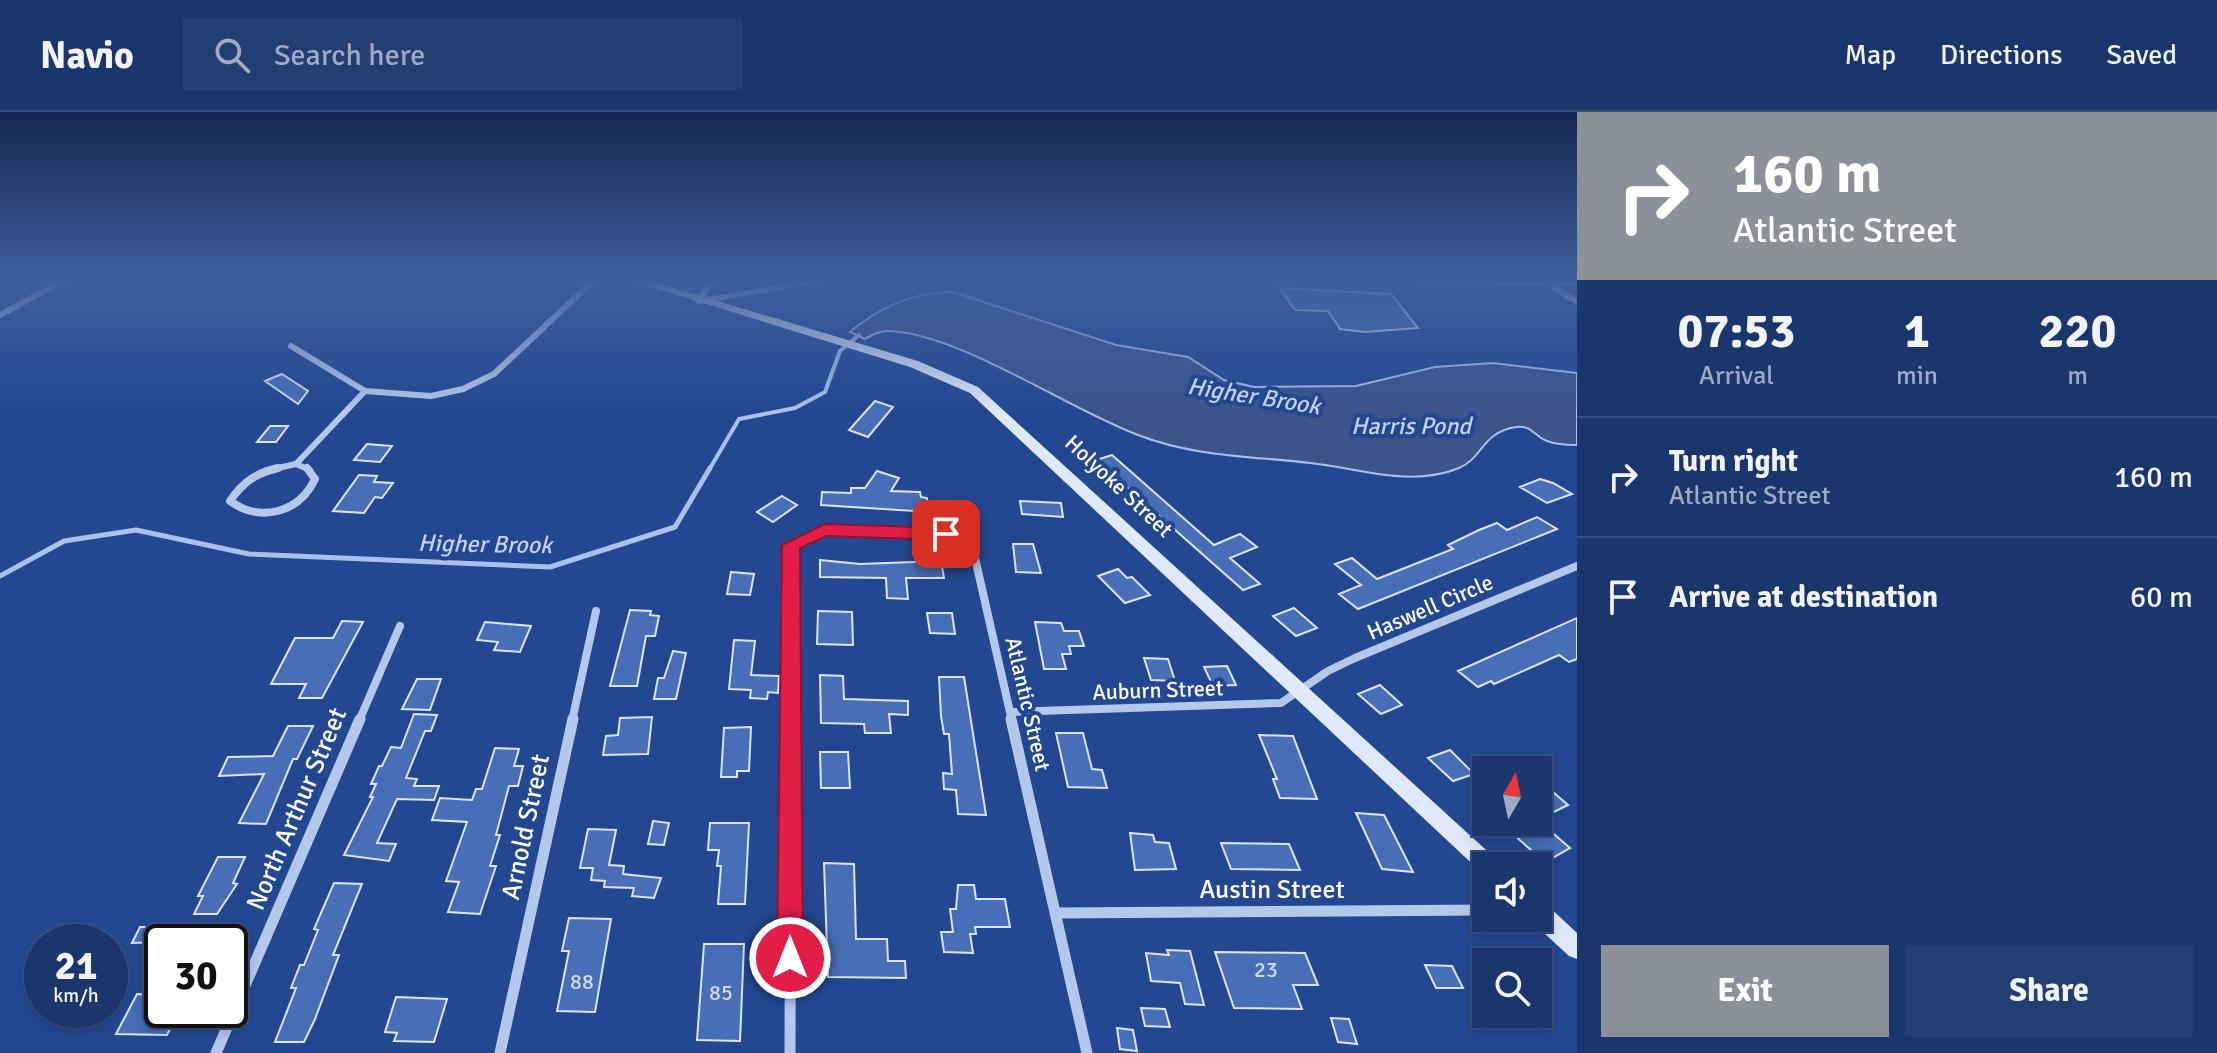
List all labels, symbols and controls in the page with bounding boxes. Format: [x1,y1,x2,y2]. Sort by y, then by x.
search box [182,19,742,91]
text: Navio [40,32,134,79]
icon: search [210,33,254,77]
text: Search here [274,37,425,74]
text: Map [1844,38,1896,72]
text: Directions [1940,38,2062,72]
text: Saved [2106,38,2177,72]
text: 160 m [1733,139,1881,208]
icon: right [1601,144,1705,248]
text: Atlantic Street [1733,208,1957,253]
text: 07:53 [1678,302,1795,361]
text: 1 [1904,302,1930,361]
text: 220 [2039,302,2116,361]
text: Arrival [1699,360,1774,392]
text: min [1896,360,1938,392]
text: m [2067,360,2088,392]
water label: Higher Brook [1185,371,1325,422]
water label: Harris Pond [1351,411,1474,441]
street label: Holyoke Street [1059,429,1179,543]
text: Turn right [1669,443,1798,480]
icon: right [1601,455,1645,499]
text: 160 m [2114,459,2193,496]
text: Atlantic Street [1669,480,1831,512]
pin [912,500,980,568]
icon: arrive [924,512,968,556]
water label: Higher Brook [418,528,554,560]
street label: Haswell Circle [1363,568,1497,646]
icon: arrive [1601,575,1645,619]
text: Arrive at destination [1669,579,1938,616]
text: 60 m [2130,579,2193,616]
street label: Atlantic Street [999,634,1057,774]
street label: Auburn Street [1092,674,1224,706]
street label: North Arthur Street [240,703,354,915]
street label: Arnold Street [495,751,557,903]
north arrow [1472,756,1552,836]
map controls [1472,756,1552,1028]
button: sound [1472,852,1552,932]
street label: Austin Street [1199,874,1345,906]
position arrow [748,916,832,1000]
speed limit sign: 30 [144,924,248,1028]
text: 21 [54,941,98,991]
button: Exit [1601,945,1889,1037]
button: Share [1905,945,2193,1037]
button: search [1472,948,1552,1028]
house number: 23 [1254,956,1278,983]
house number: 88 [570,968,594,995]
house number: 85 [709,979,733,1006]
text: km/h [53,983,99,1008]

